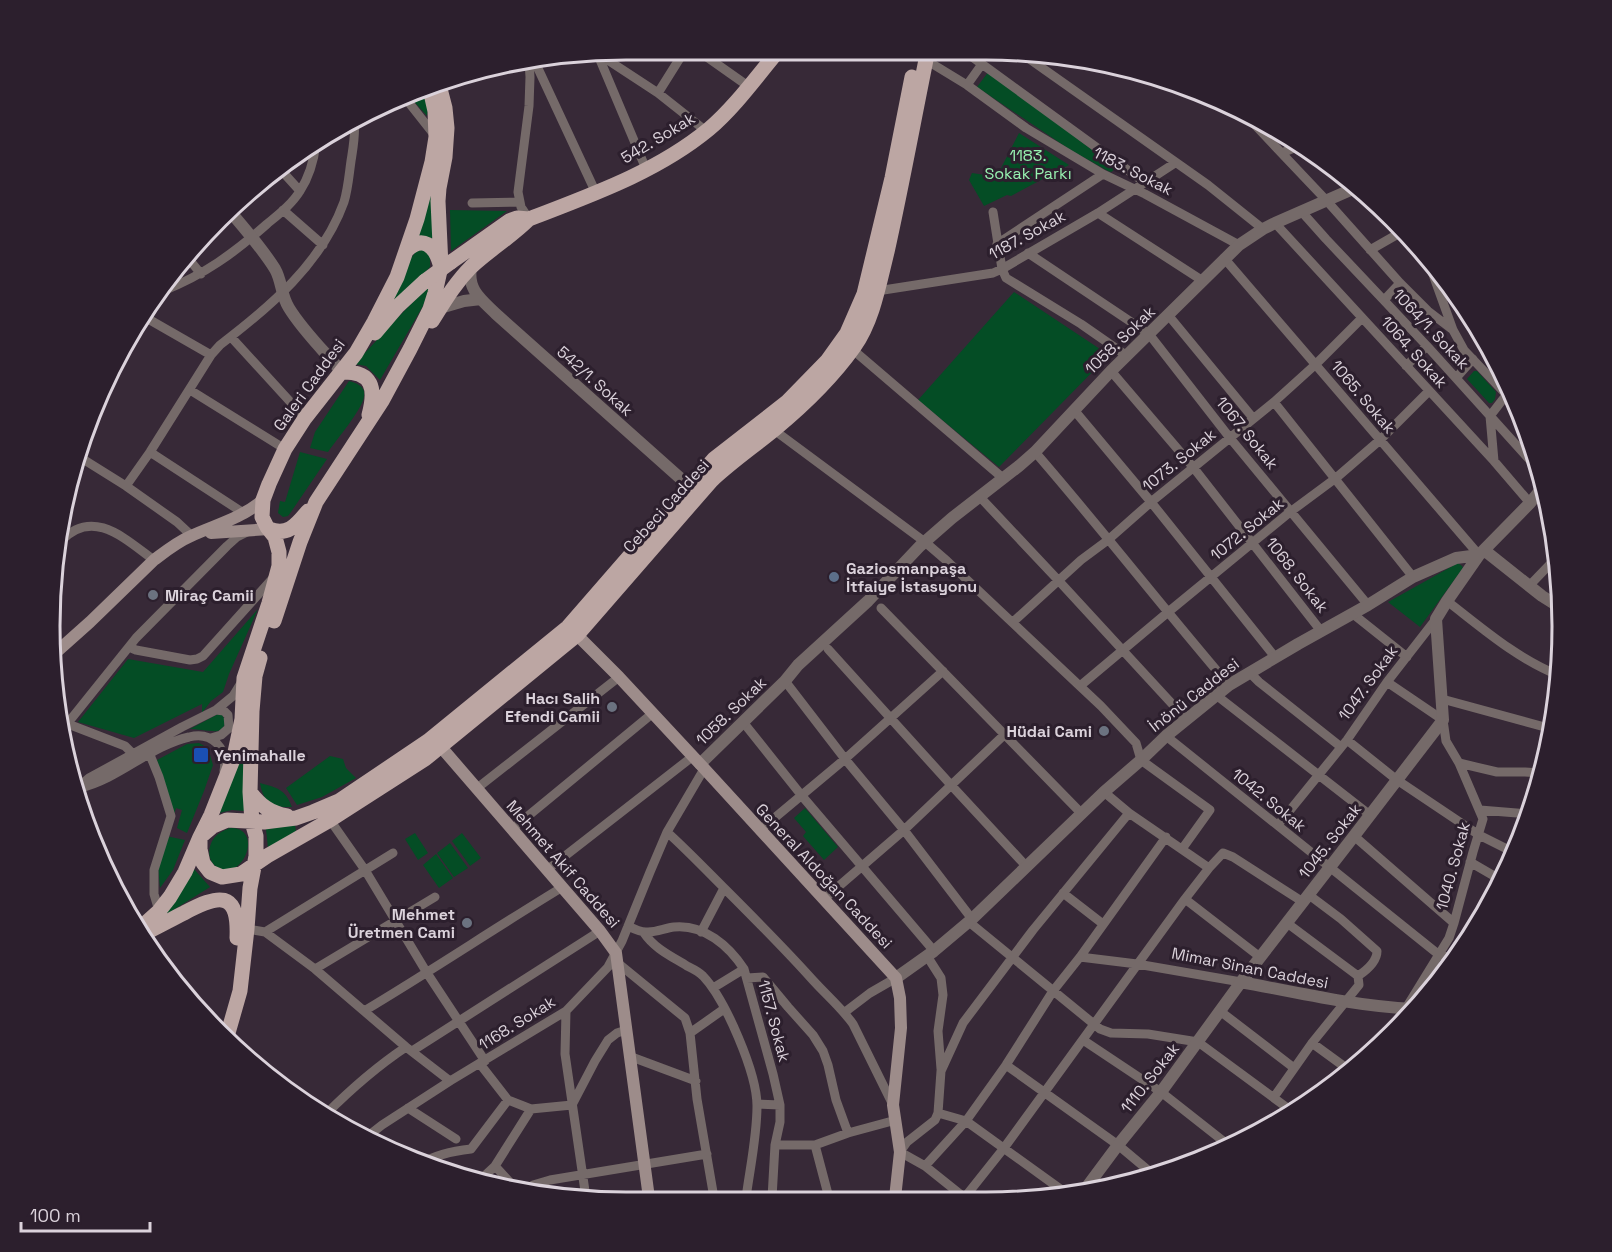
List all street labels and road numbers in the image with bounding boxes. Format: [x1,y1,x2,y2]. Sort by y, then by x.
street label: 542. Sokak [617,107,699,168]
street label: 1183. Sokak [1090,142,1177,200]
street label: 1187. Sokak [985,205,1069,265]
street label: 1064/1. Sokak [1388,284,1474,374]
street label: 1058. Sokak [1080,301,1160,379]
street label: 1064. Sokak [1376,311,1452,393]
street label: Galeri Caddesi [268,335,350,435]
street label: 542/1. Sokak [553,341,638,421]
street label: 1065. Sokak [1326,356,1400,438]
street label: 1067. Sokak [1211,392,1283,474]
street label: 1073. Sokak [1138,424,1220,496]
street label: Cebeci Caddesi [618,455,714,557]
street label: 1072. Sokak [1206,493,1288,565]
street label: 1068. Sokak [1261,533,1333,617]
street label: 1047. Sokak [1334,641,1403,725]
street label: İnönü Caddesi [1145,653,1243,737]
street label: 1058. Sokak [691,672,771,750]
street label: 1042. Sokak [1227,763,1311,837]
street label: Mehmet Akif Caddesi [502,796,624,932]
street label: General Aldoğan Caddesi [751,799,897,953]
street label: 1045. Sokak [1294,799,1366,883]
street label: 1040. Sokak [1431,819,1475,912]
street label: Mimar Sinan Caddesi [1170,943,1330,993]
street label: 1157. Sokak [753,978,795,1065]
street label: 1168. Sokak [475,991,560,1055]
street label: 1110. Sokak [1116,1038,1184,1117]

